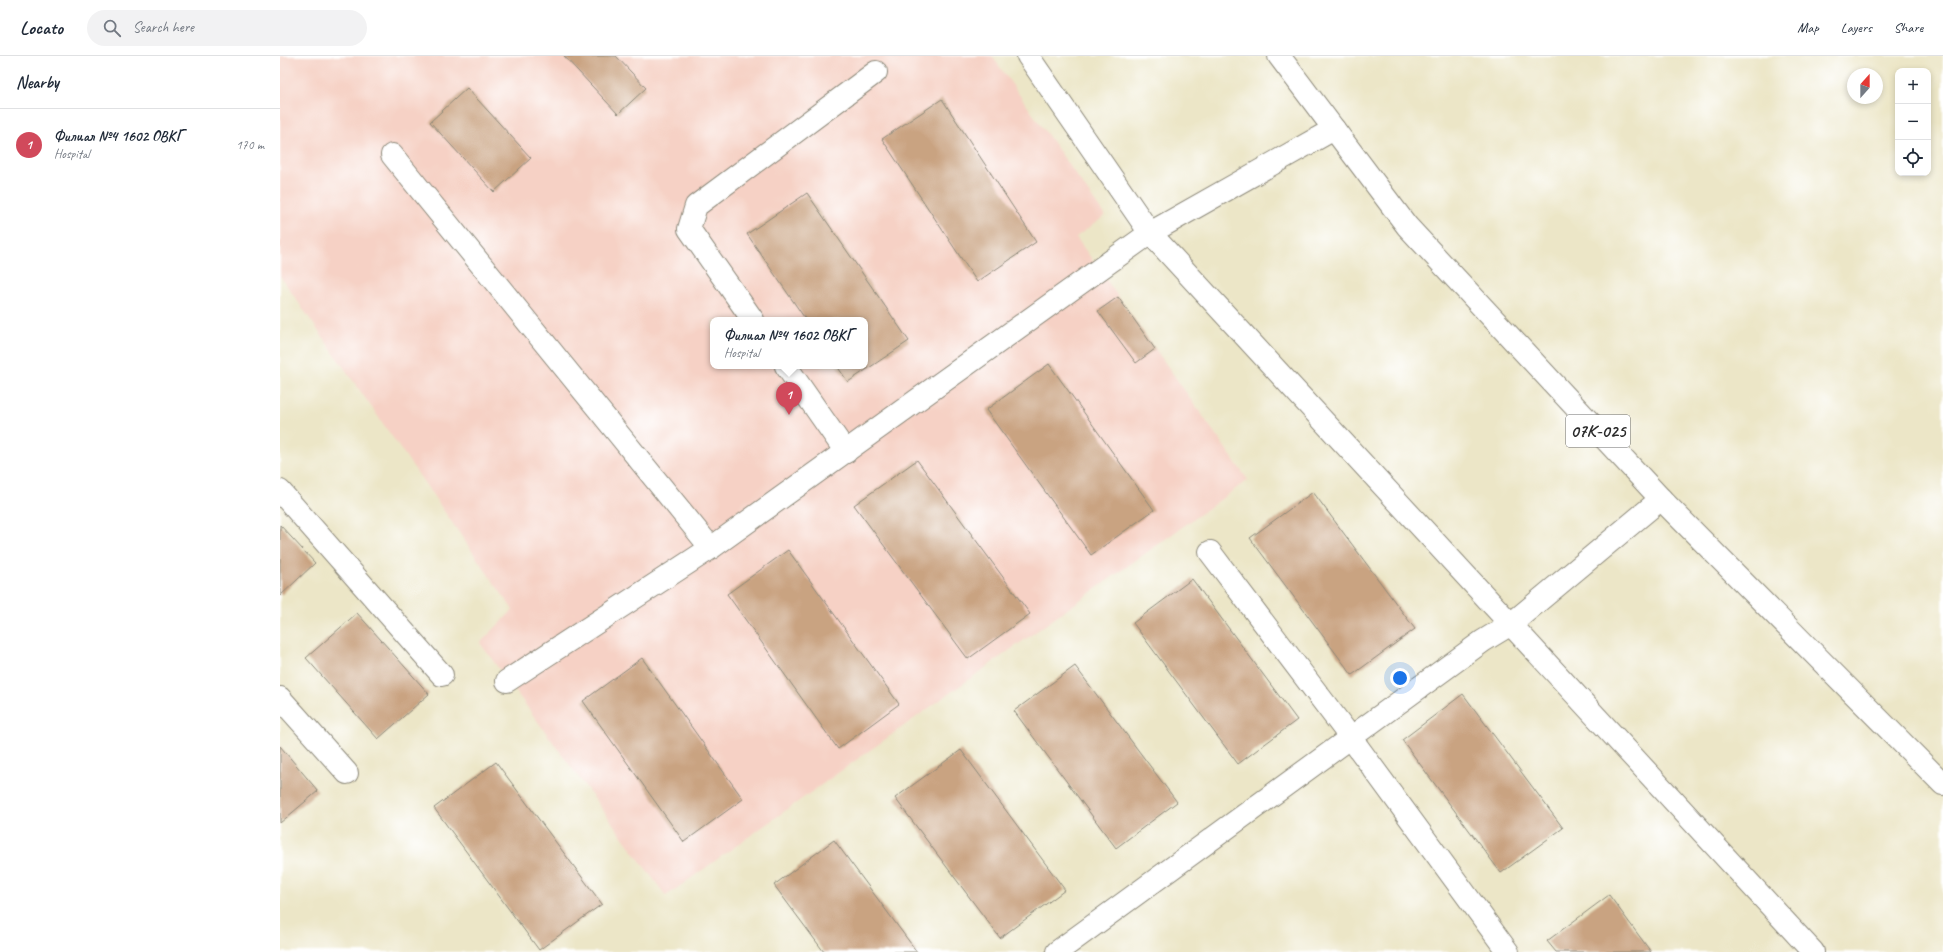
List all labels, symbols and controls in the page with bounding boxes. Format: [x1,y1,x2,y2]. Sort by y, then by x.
search box [87,10,367,46]
text: Locato [20,16,63,40]
icon: search [101,17,123,39]
text: Search here [133,18,194,37]
text: Map [1797,19,1819,36]
text: Layers [1841,19,1872,36]
text: Share [1894,19,1923,36]
north arrow [1847,68,1883,104]
map controls [1895,68,1931,176]
button: + [1895,68,1931,104]
text: Nearby [16,72,59,93]
button: − [1895,104,1931,140]
text: Филиал №4 1602 ОВКГ [54,127,184,146]
text: 1 [26,137,32,153]
text: 170 m [236,137,264,153]
button: locate [1895,140,1931,176]
text: Hospital [54,146,90,162]
popup [710,317,868,369]
text: Филиал №4 1602 ОВКГ [724,326,854,345]
text: Hospital [724,345,760,361]
pin: 1 [776,382,802,415]
road number: 07К-025 [1566,415,1630,447]
your location [1390,668,1410,688]

